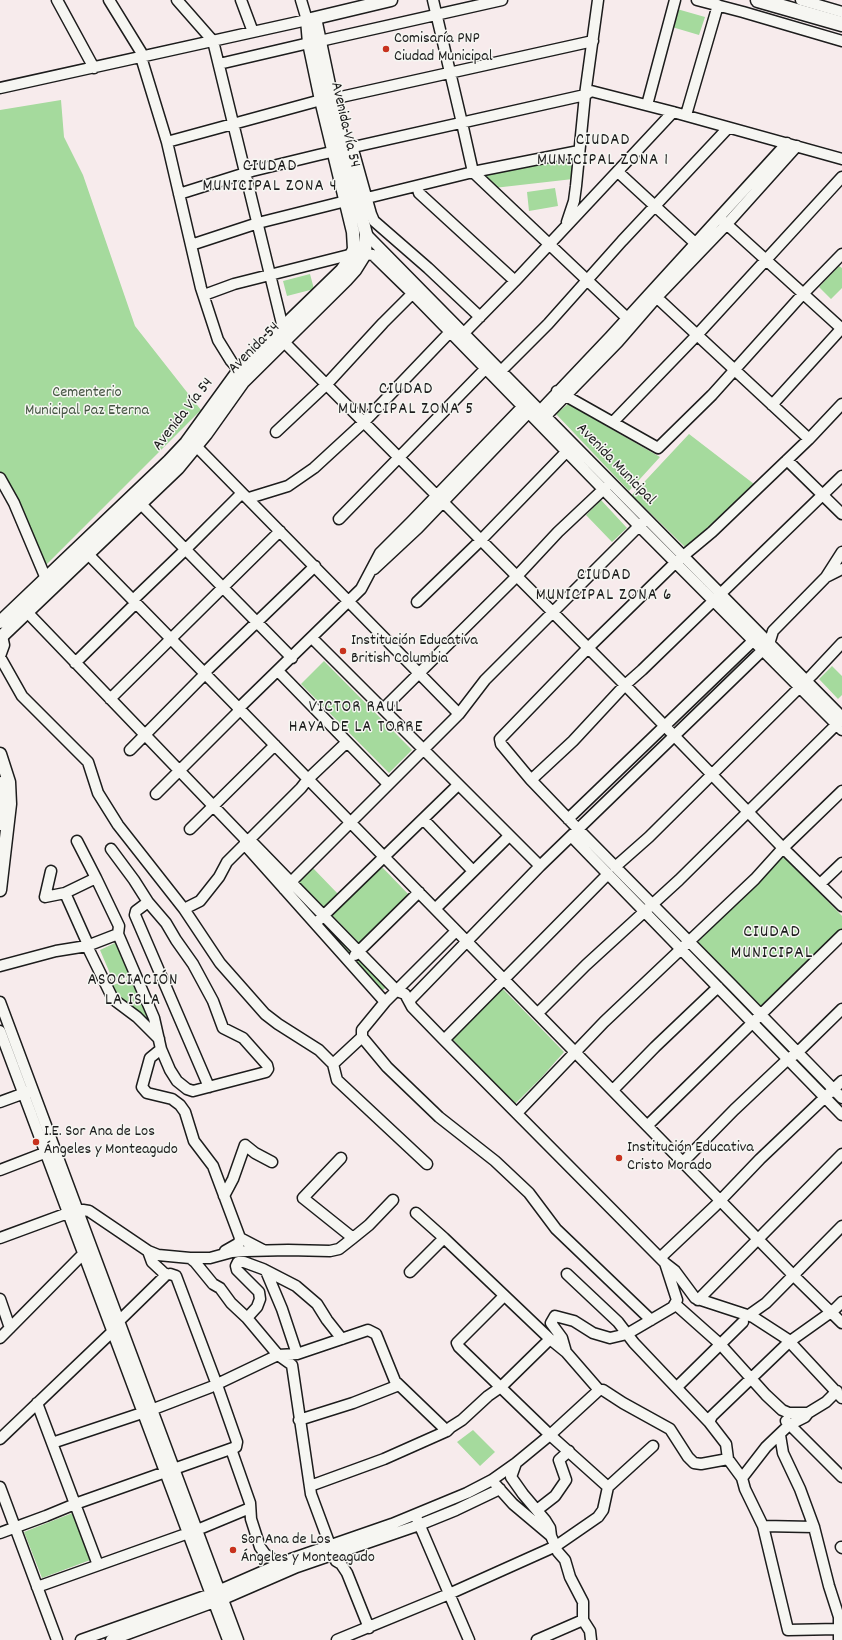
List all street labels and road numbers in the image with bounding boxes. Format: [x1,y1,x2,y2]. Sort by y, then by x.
street label: Avenida Vía 54 [325,80,363,170]
street label: Avenida 54 [225,319,285,379]
street label: Avenida Vía 54 [150,375,218,455]
street label: Avenida Municipal [571,420,659,510]

